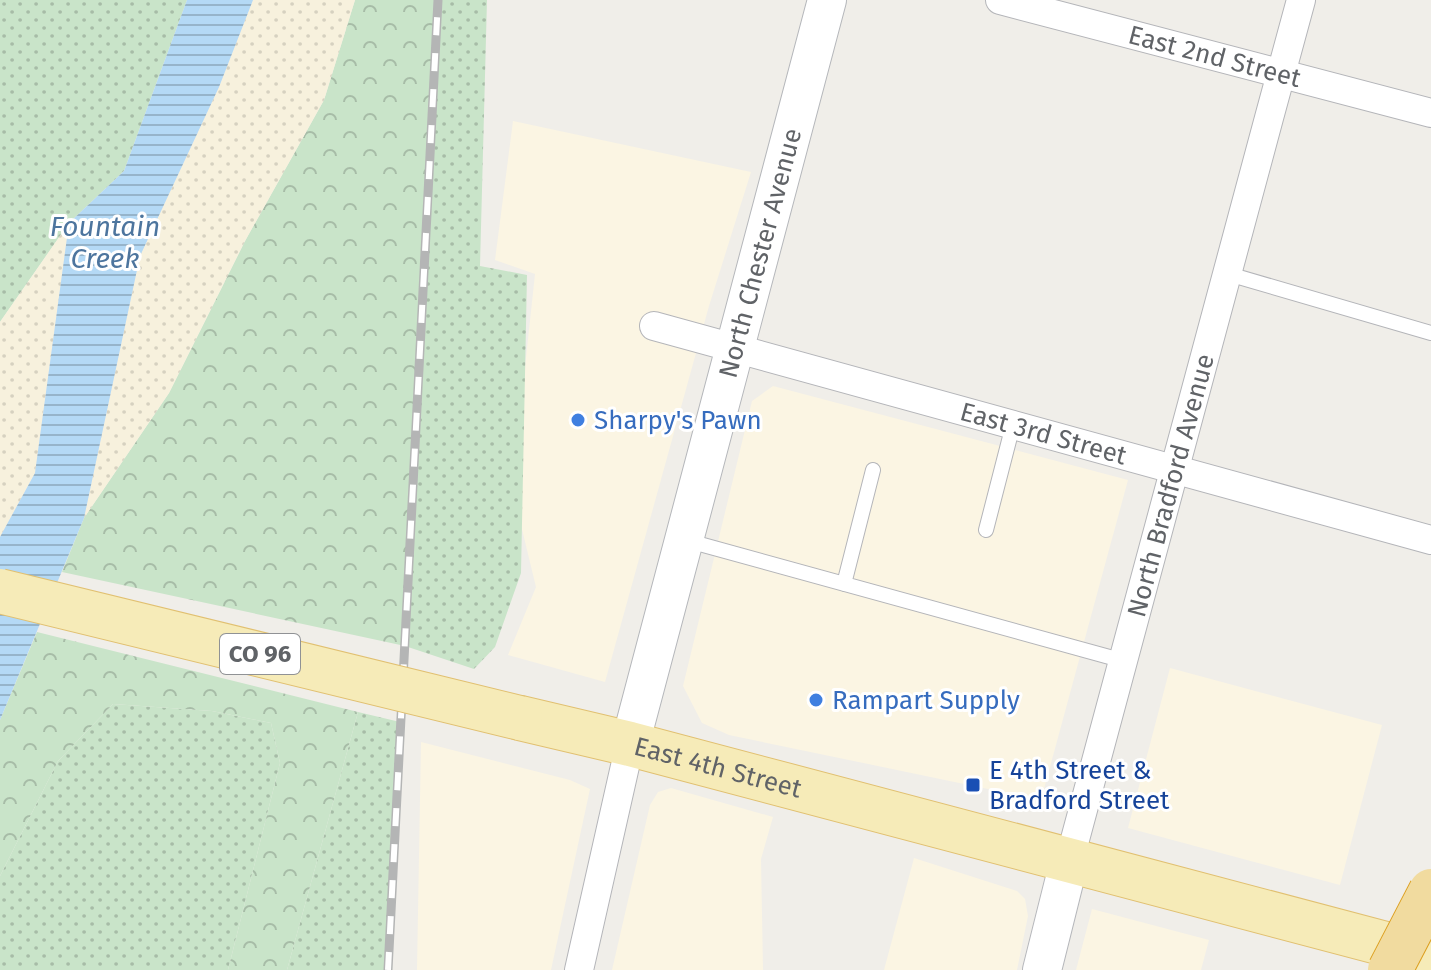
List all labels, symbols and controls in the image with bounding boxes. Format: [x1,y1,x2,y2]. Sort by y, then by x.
street label: East 2nd Street [1125,19,1305,94]
street label: North Chester Avenue [712,125,808,381]
water label: Fountain Creek [50,210,160,275]
street label: North Bradford Avenue [1120,350,1220,620]
street label: East 3rd Street [957,396,1131,471]
place label: Sharpy's Pawn [594,405,762,436]
marker: Sharpy's Pawn [569,411,587,429]
road number: CO 96 [220,634,300,674]
place label: Rampart Supply [832,685,1020,716]
marker: Rampart Supply [807,691,825,709]
street label: East 4th Street [631,730,806,804]
place label: E 4th Street & Bradford Street [989,755,1170,816]
marker: E 4th Street & Bradford Street [964,776,982,794]

